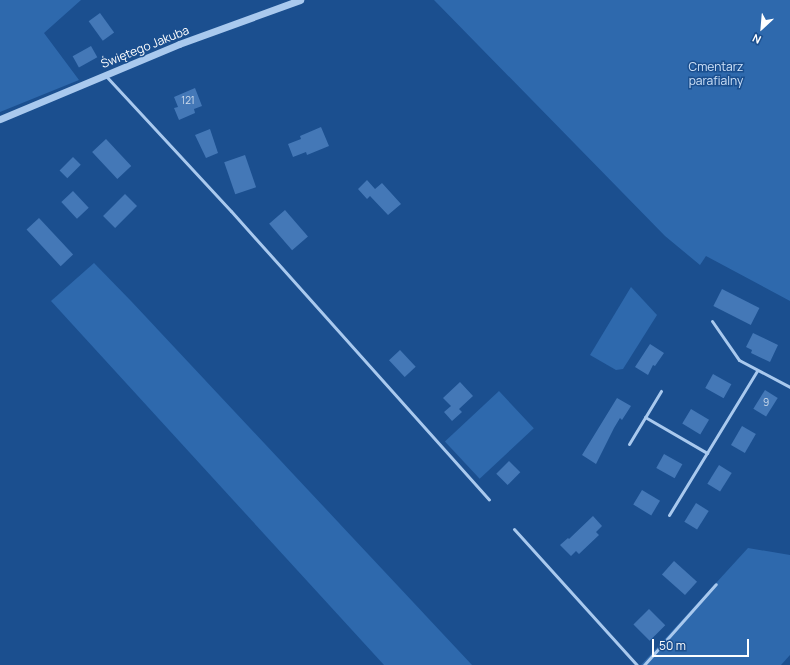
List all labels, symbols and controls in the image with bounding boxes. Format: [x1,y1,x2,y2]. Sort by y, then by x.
north arrow [742,8,782,48]
street label: Świętego Jakuba [99,23,191,71]
text: N [750,31,763,48]
park label: Cmentarz parafialny [689,60,743,88]
house number: 121 [181,95,195,107]
house number: 9 [763,397,769,409]
scale bar [654,631,751,657]
text: 50 m [659,637,686,654]

